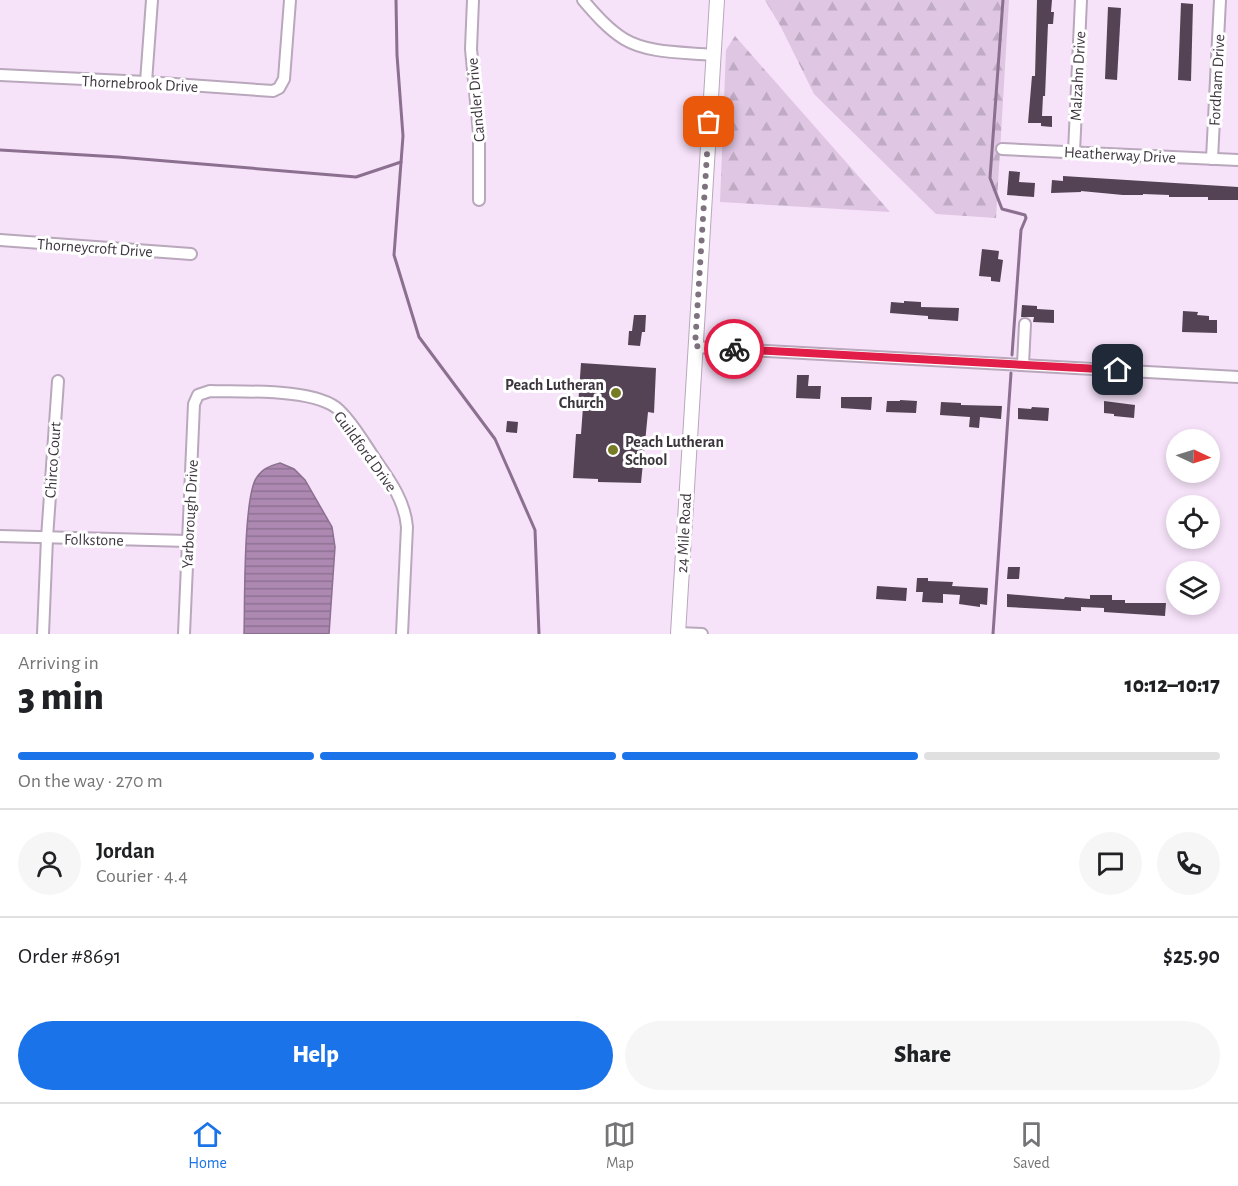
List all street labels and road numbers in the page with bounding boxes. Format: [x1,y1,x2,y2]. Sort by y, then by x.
street label: Malzahn Drive [1068,31,1088,121]
street label: Fordham Drive [1207,34,1227,126]
street label: Candler Drive [464,57,488,143]
street label: Thornebrook Drive [81,73,199,95]
street label: Heatherway Drive [1064,144,1176,167]
street label: Thorneycroft Drive [37,236,153,261]
street label: Guildford Drive [331,408,400,495]
street label: Chirco Court [42,421,64,499]
street label: Yarborough Drive [179,459,201,569]
street label: 24 Mile Road [674,493,694,573]
street label: Folkstone [64,531,124,549]

